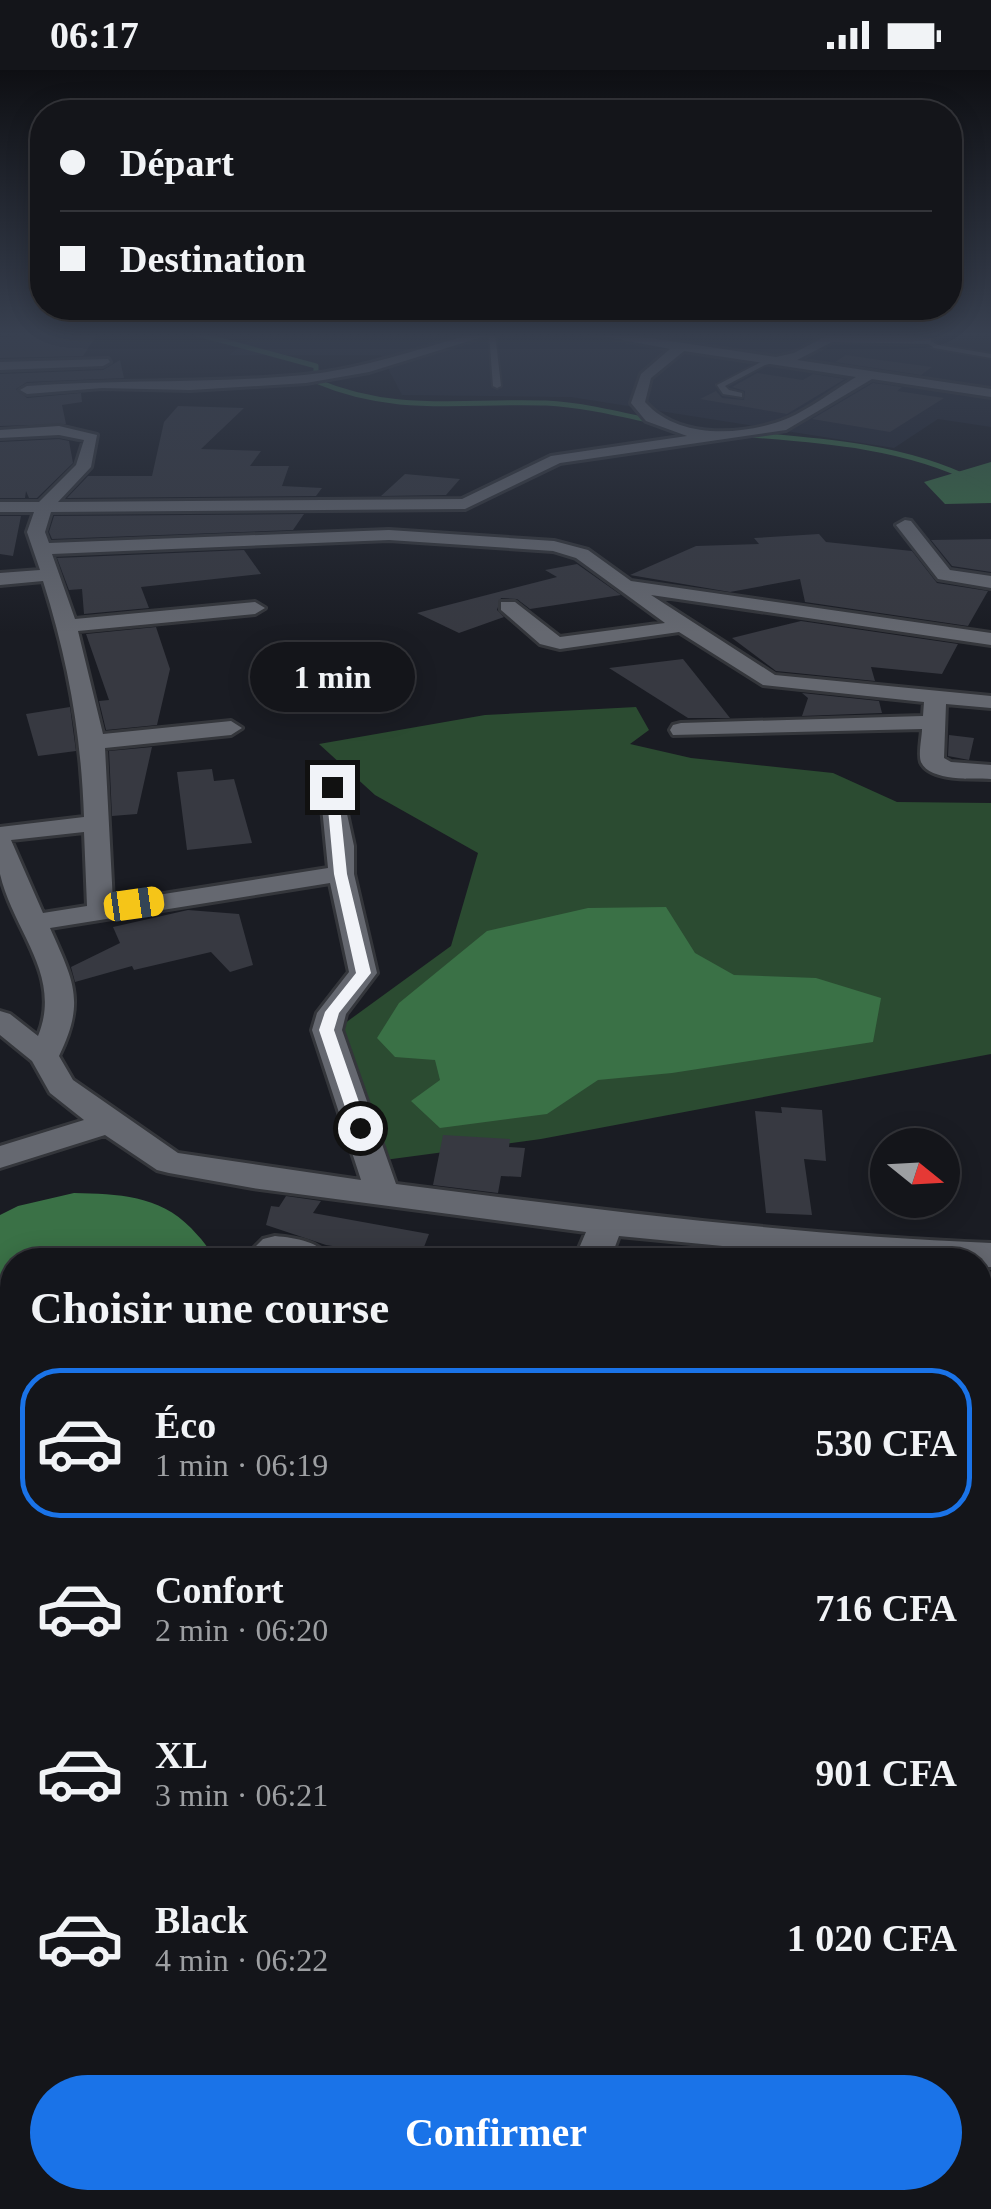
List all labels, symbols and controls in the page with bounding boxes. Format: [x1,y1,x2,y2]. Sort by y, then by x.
text: 06:17 [50,14,139,56]
text: Départ [120,142,234,184]
text: Destination [120,238,306,280]
callout: 1 min [250,642,414,712]
text: 1 min [294,659,371,695]
route end [310,765,355,810]
car [102,885,166,923]
route start [338,1106,383,1151]
north arrow [870,1128,960,1218]
map controls [870,1128,960,1218]
text: Choisir une course [30,1283,389,1333]
icon: car [35,1398,125,1488]
text: Éco [155,1404,216,1446]
text: 530 CFA [815,1422,957,1464]
text: 1 min · 06:19 [155,1447,328,1483]
icon: car [35,1563,125,1653]
text: Confort [155,1569,284,1611]
text: 716 CFA [815,1587,957,1629]
text: 2 min · 06:20 [155,1612,328,1648]
icon: car [35,1728,125,1818]
text: XL [155,1734,208,1776]
text: 901 CFA [815,1752,957,1794]
text: 3 min · 06:21 [155,1777,328,1813]
icon: car [35,1893,125,1983]
text: Black [155,1899,248,1941]
text: 1 020 CFA [787,1917,957,1959]
text: 4 min · 06:22 [155,1942,328,1978]
button: Confirmer [30,2075,962,2190]

